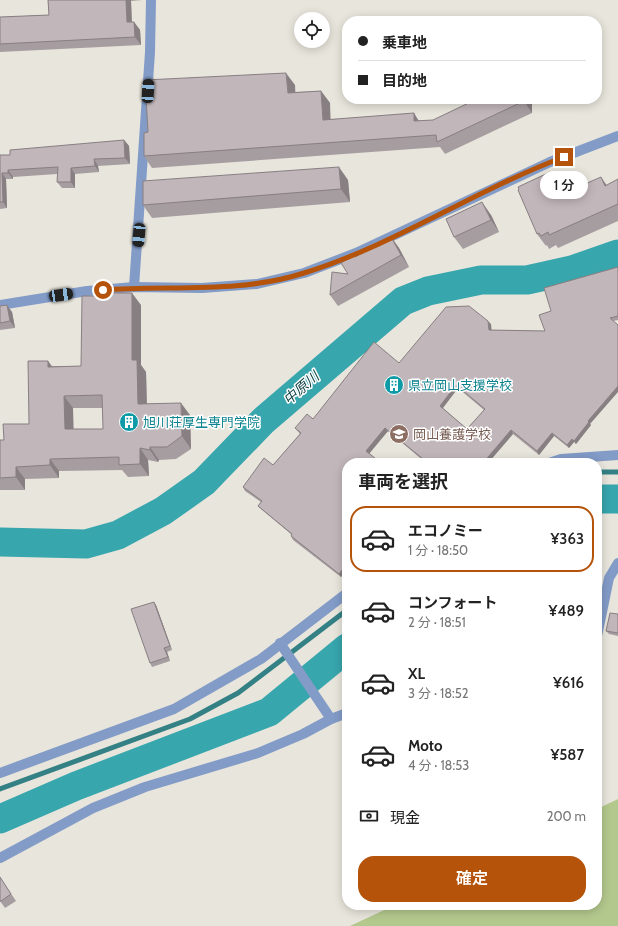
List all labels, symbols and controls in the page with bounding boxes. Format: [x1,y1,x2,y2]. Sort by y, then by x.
map controls [294,12,330,48]
button: locate [294,12,330,48]
text: 乗車地 [382,34,427,52]
text: 目的地 [382,72,427,90]
car [141,79,155,103]
route end [555,148,573,166]
callout: 1 分 [540,171,588,199]
text: 1 分 [554,177,574,193]
car [132,223,146,247]
route start [94,281,112,299]
car [48,287,74,303]
water label: 中原川 [279,366,324,409]
building icon: 県立岡山支援学校 [383,374,405,396]
place label: 県立岡山支援学校 [408,377,512,393]
building icon: 旭川荘厚生専門学院 [118,411,140,433]
place label: 旭川荘厚生専門学院 [143,414,260,430]
school or university icon: 岡山養護学校 [388,423,410,445]
place label: 岡山養護学校 [413,426,491,442]
text: 車両を選択 [358,471,448,493]
icon: car [360,521,396,557]
text: エコノミー [408,522,483,540]
text: ¥363 [550,530,584,548]
text: 1 分 · 18:50 [408,542,468,558]
icon: car [360,593,396,629]
text: コンフォート [408,594,498,612]
text: ¥489 [549,602,584,620]
text: 2 分 · 18:51 [408,614,466,630]
icon: car [360,665,396,701]
text: XL [408,665,425,683]
text: ¥616 [553,674,584,692]
text: 3 分 · 18:52 [408,685,469,701]
icon: car [360,737,396,773]
text: Moto [408,737,442,755]
text: ¥587 [550,746,584,764]
text: 4 分 · 18:53 [408,757,469,773]
icon: cash [358,805,380,827]
text: 200 m [547,808,586,824]
text: 現金 [390,809,420,827]
button: 確定 [358,856,586,902]

